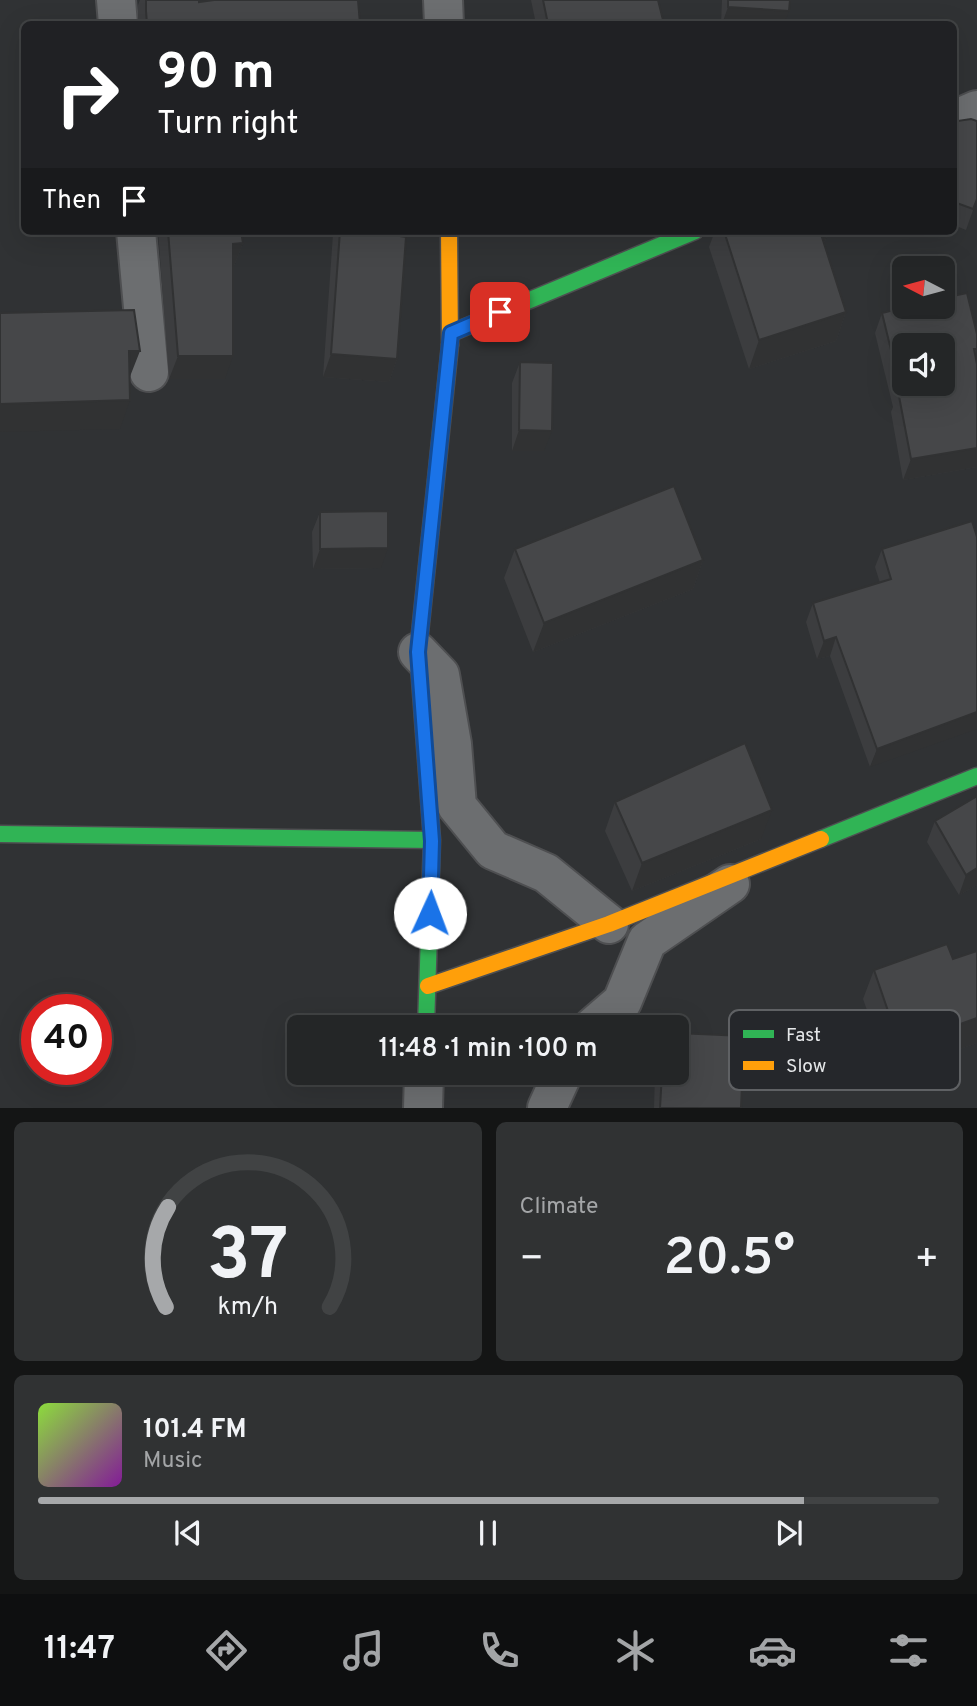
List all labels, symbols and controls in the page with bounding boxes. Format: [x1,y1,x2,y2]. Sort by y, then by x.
text: 90 m [157,44,275,106]
icon: right [42,49,133,140]
text: Turn right [157,105,299,145]
icon: arrive [115,182,153,220]
text: Then [42,185,101,218]
north arrow [892,256,956,318]
map controls [892,256,955,396]
pin [470,282,530,342]
icon: arrive [481,293,519,331]
button: sound [892,333,955,396]
position arrow [393,876,467,950]
speed limit sign: 40 [21,994,112,1085]
legend [729,1010,960,1090]
text: Fast [786,1024,821,1048]
text: 11:48 · 1 min · 100 m [379,1033,597,1066]
text: Slow [786,1055,826,1079]
text: Climate [520,1193,598,1222]
text: 37 [207,1214,289,1306]
text: 20.5° [663,1227,795,1293]
text: − [520,1236,544,1285]
text: + [914,1236,939,1285]
text: km/h [217,1292,278,1324]
text: 101.4 FM [143,1414,247,1447]
text: Music [143,1447,203,1476]
icon: previous [169,1514,207,1552]
icon: pause [469,1514,507,1552]
icon: next [770,1514,808,1552]
icon: directions [202,1626,251,1675]
icon: music [339,1626,388,1675]
icon: phone [475,1626,524,1675]
icon: climate [611,1626,660,1675]
icon: car [748,1626,797,1675]
icon: filters [884,1626,933,1675]
text: 11:47 [44,1630,115,1670]

